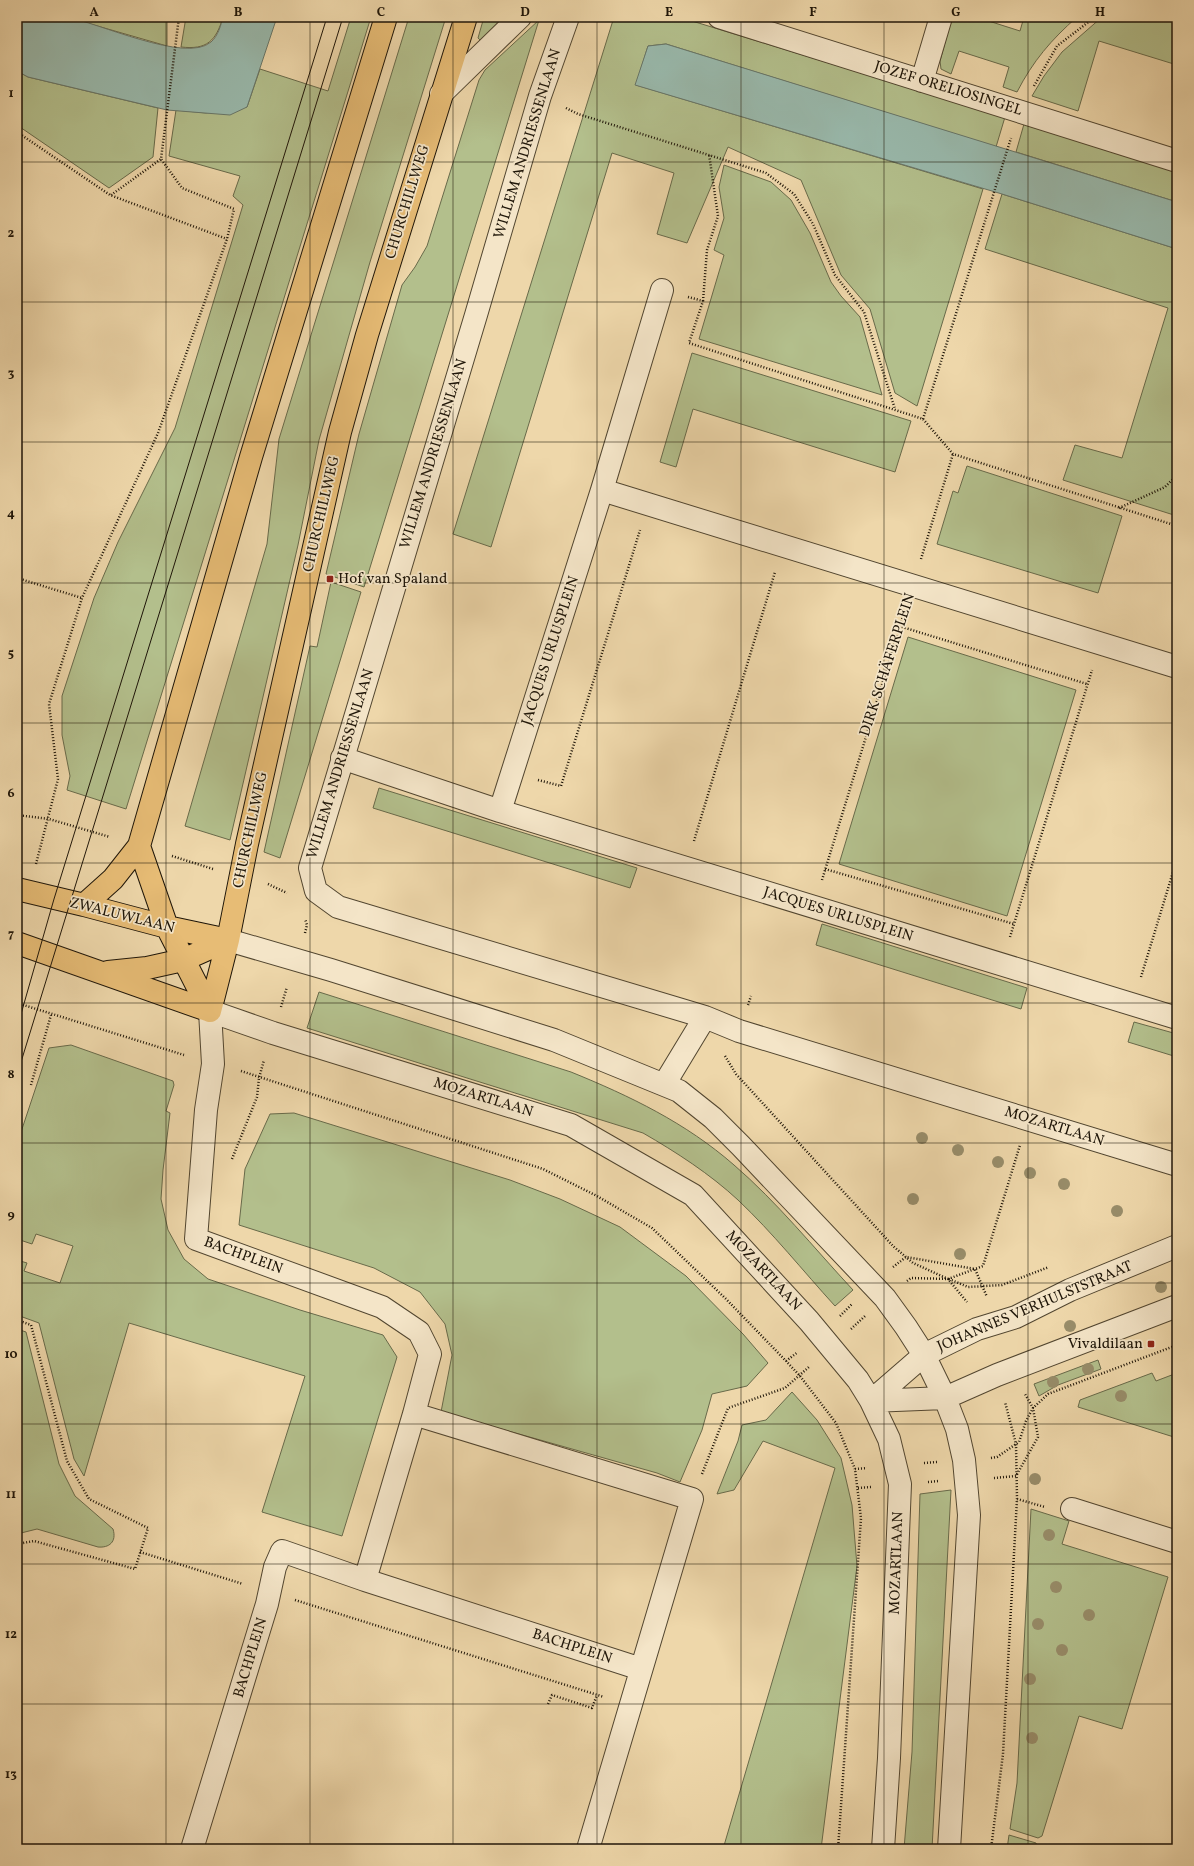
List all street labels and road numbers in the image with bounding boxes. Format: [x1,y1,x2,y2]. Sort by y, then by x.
street label: WILLEM ANDRIESSENLAAN [489,46,567,242]
street label: JOZEF ORELIOSINGEL [871,56,1025,122]
street label: CHURCHILLWEG [381,142,435,262]
street label: WILLEM ANDRIESSENLAAN [395,356,473,552]
street label: CHURCHILLWEG [298,454,346,574]
street label: JACQUES URLUSPLEIN [517,574,585,728]
street label: DIRK SCHÄFERPLEIN [855,590,921,740]
street label: WILLEM ANDRIESSENLAAN [302,666,380,862]
street label: CHURCHILLWEG [228,770,274,890]
street label: JACQUES URLUSPLEIN [760,882,916,948]
street label: ZWALUWLAAN [67,893,177,939]
street label: MOZARTLAAN [431,1073,535,1123]
street label: MOZARTLAAN [1002,1102,1106,1152]
street label: MOZARTLAAN [720,1226,806,1316]
street label: BACHPLEIN [200,1232,286,1280]
street label: JOHANNES VERHULSTSTRAAT [934,1256,1136,1358]
street label: MOZARTLAAN [885,1511,909,1615]
street label: BACHPLEIN [229,1615,273,1701]
street label: BACHPLEIN [529,1624,615,1670]

